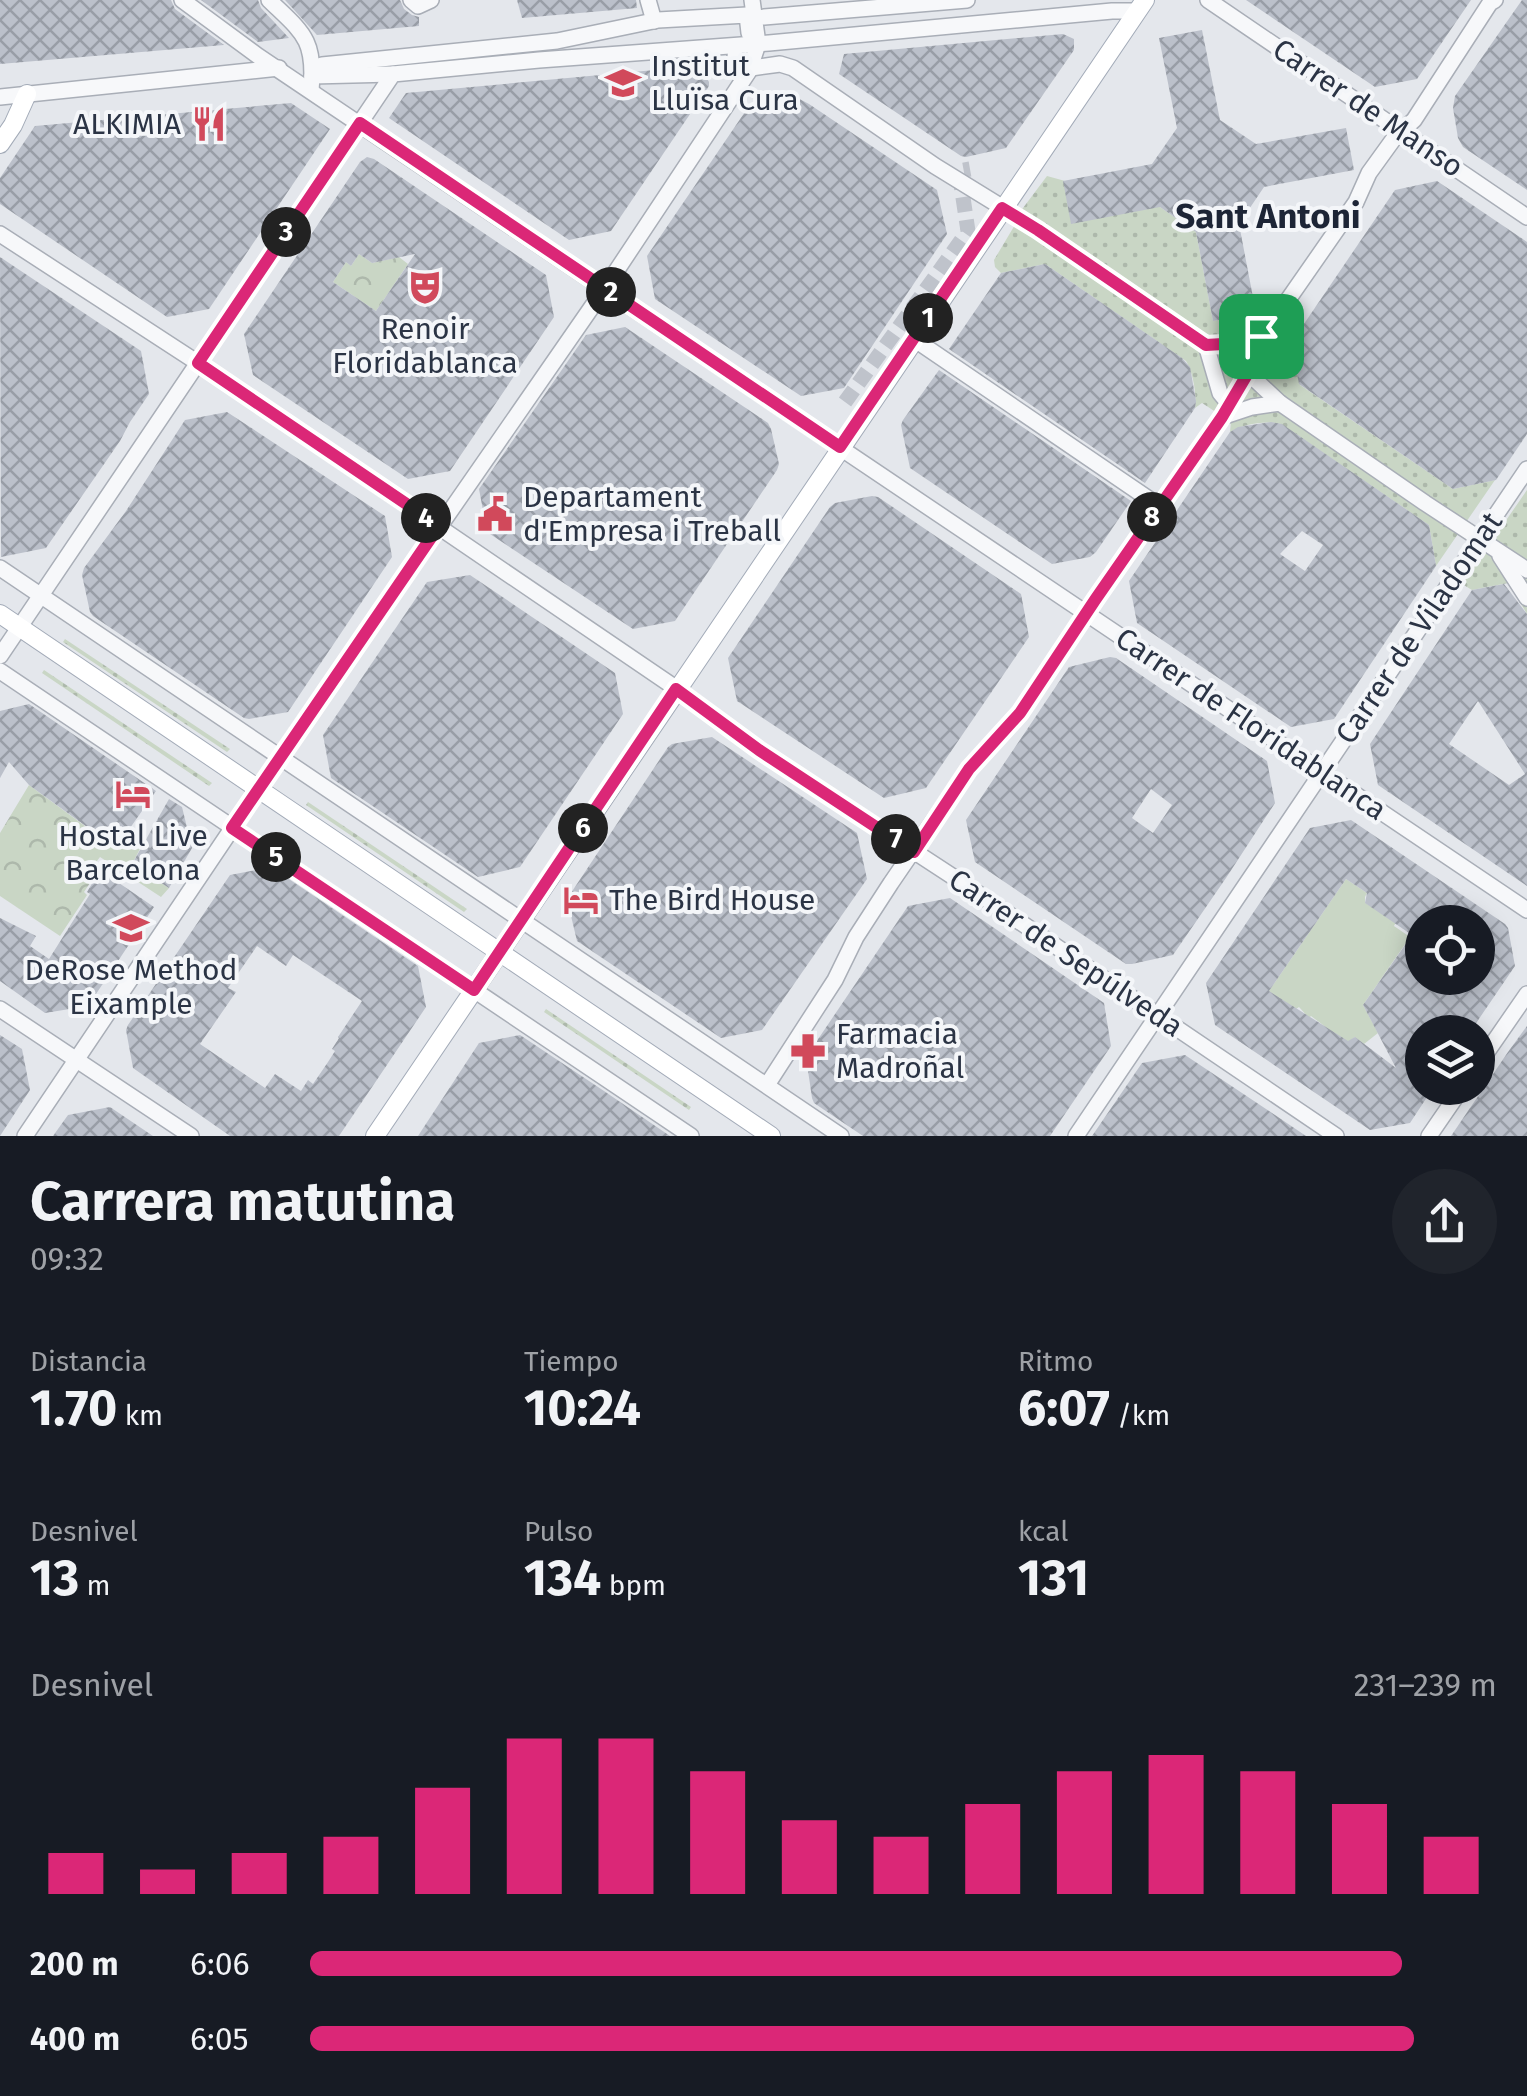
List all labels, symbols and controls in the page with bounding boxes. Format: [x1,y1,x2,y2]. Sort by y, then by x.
street label: Carrer de Manso [1266,31,1470,185]
place label: Institut Lluïsa Cura [651,48,799,118]
school or university icon: Institut Lluïsa Cura [604,64,642,102]
restaurant icon: ALKIMIA [190,105,228,143]
place label: ALKIMIA [73,106,182,142]
district label: Sant Antoni [1175,195,1361,237]
pin: 3 [261,207,311,257]
text: 3 [279,215,293,248]
pin: 2 [586,267,636,317]
theatre icon: Renoir Floridablanca [406,268,444,306]
text: 2 [604,275,618,308]
pin: 1 [903,293,953,343]
pin [1219,294,1304,379]
text: 1 [922,301,935,334]
icon: arrive [1234,309,1289,364]
place label: Renoir Floridablanca [332,311,518,381]
place label: Departament d'Empresa i Treball [523,479,781,549]
pin: 8 [1127,492,1177,542]
pin: 4 [401,493,451,543]
public building icon: Departament d'Empresa i Treball [476,495,514,533]
text: 8 [1144,500,1160,533]
text: 4 [418,501,434,534]
street label: Carrer de Viladomat [1328,505,1510,751]
street label: Carrer de Floridablanca [1109,620,1393,828]
hotel icon: Hostal Live Barcelona [114,775,152,813]
pin: 6 [558,803,608,853]
text: 6 [575,811,591,844]
pin: 7 [871,814,921,864]
place label: Hostal Live Barcelona [58,818,208,888]
text: 7 [889,822,903,855]
pin: 5 [251,832,301,882]
text: 5 [268,840,284,873]
street label: Carrer de Sepúlveda [942,861,1190,1045]
hotel icon: The Bird House [562,881,600,919]
place label: The Bird House [609,882,815,918]
map controls [1405,905,1495,1105]
button: locate [1405,905,1495,995]
school or university icon: DeRose Method Eixample [112,909,150,947]
place label: DeRose Method Eixample [25,952,237,1022]
button: layers [1405,1015,1495,1105]
place label: Farmacia Madroñal [836,1016,964,1086]
pharmacy icon: Farmacia Madroñal [789,1032,827,1070]
text: Carrera matutina [30,1169,455,1235]
button: share [1392,1169,1497,1274]
text: 09:32 [30,1240,104,1278]
text: Distancia [30,1345,147,1378]
text: Tiempo [524,1345,619,1378]
text: Ritmo [1018,1345,1093,1378]
text: 1.70 [30,1378,117,1438]
text: 10:24 [524,1378,641,1438]
text: 6:07 [1018,1378,1110,1438]
text: km [117,1399,163,1432]
text: /km [1110,1399,1170,1432]
text: Desnivel [30,1515,138,1548]
text: Pulso [524,1515,593,1548]
text: kcal [1018,1515,1068,1548]
text: 13 [30,1548,79,1608]
text: 134 [524,1548,601,1608]
text: 131 [1018,1548,1089,1608]
text: m [79,1569,111,1602]
text: bpm [601,1569,666,1602]
text: Desnivel [30,1666,153,1704]
text: 231–239 m [1354,1666,1497,1704]
text: 200 m [30,1945,119,1983]
text: 6:06 [190,1945,250,1983]
text: 400 m [30,2020,120,2058]
text: 6:05 [190,2020,249,2058]

